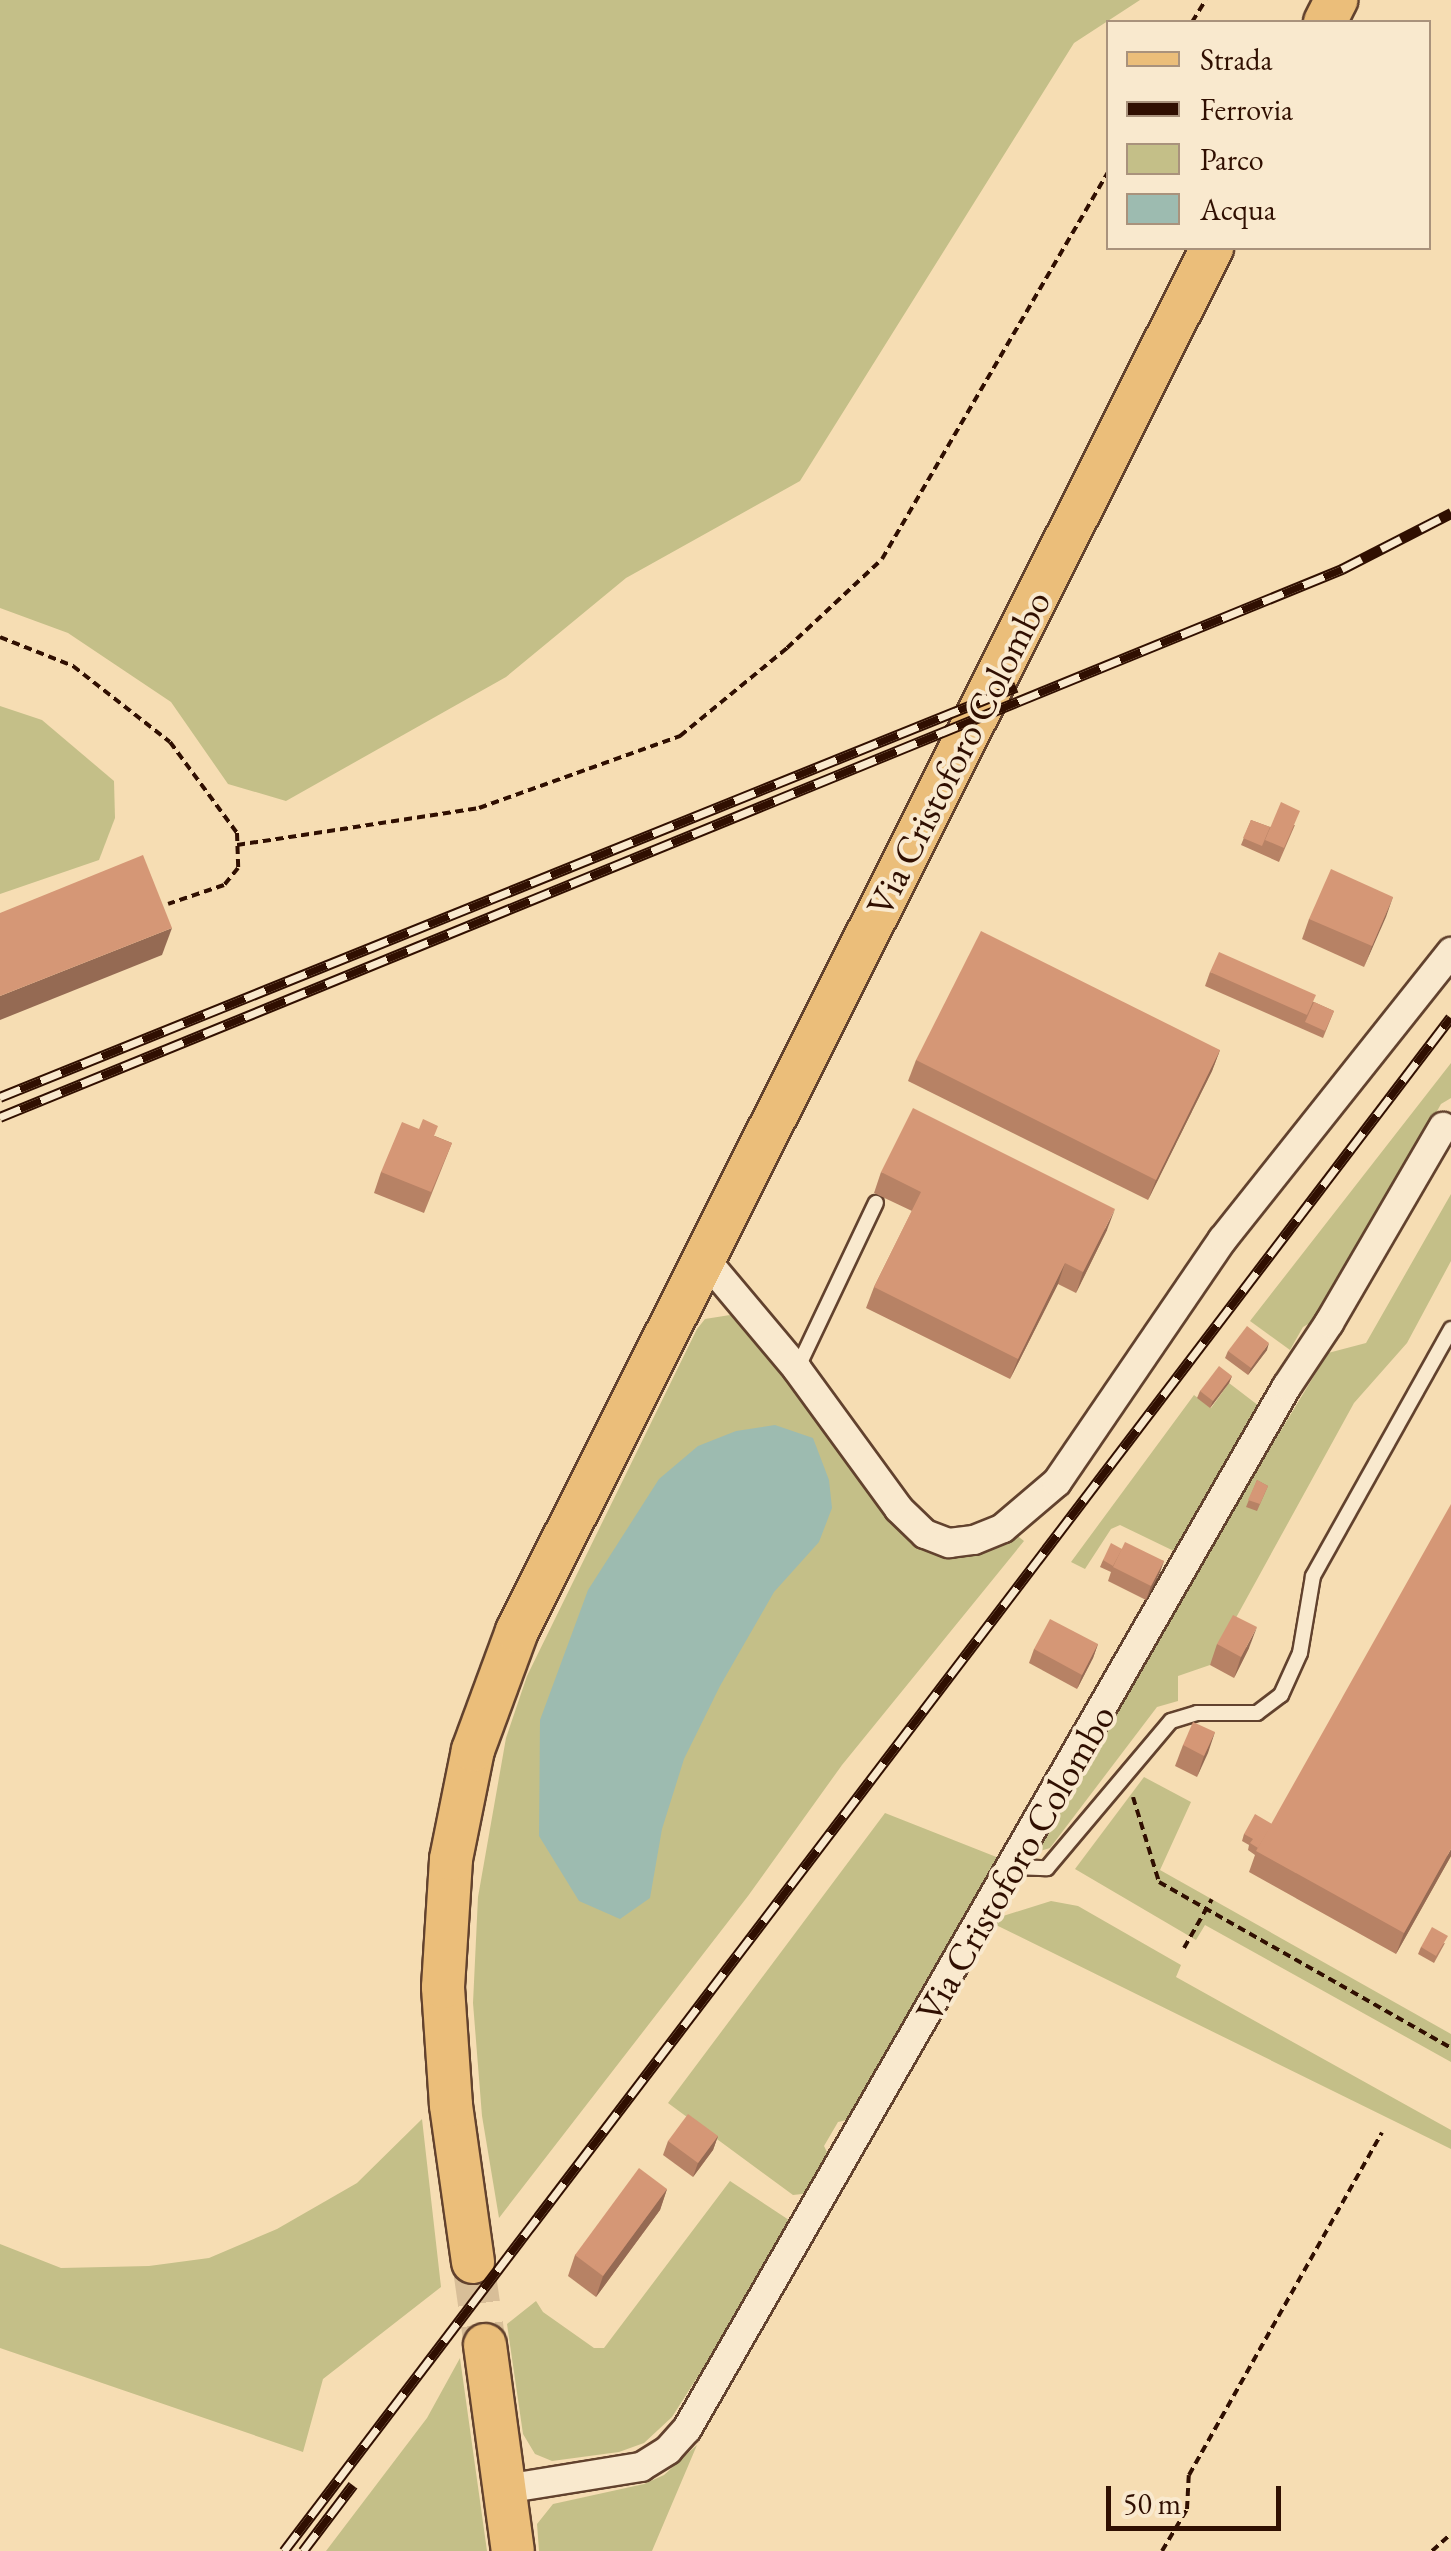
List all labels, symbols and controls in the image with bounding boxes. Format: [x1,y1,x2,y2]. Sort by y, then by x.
legend [1106,20,1431,250]
text: Strada [1200,40,1273,79]
text: Ferrovia [1200,90,1293,129]
text: Parco [1200,140,1264,179]
text: Acqua [1200,190,1276,229]
street label: Via Cristoforo Colombo [856,583,1060,923]
street label: Via Cristoforo Colombo [906,1696,1124,2030]
scale bar [1111,2466,1286,2528]
text: 50 m [1123,2484,1181,2523]

